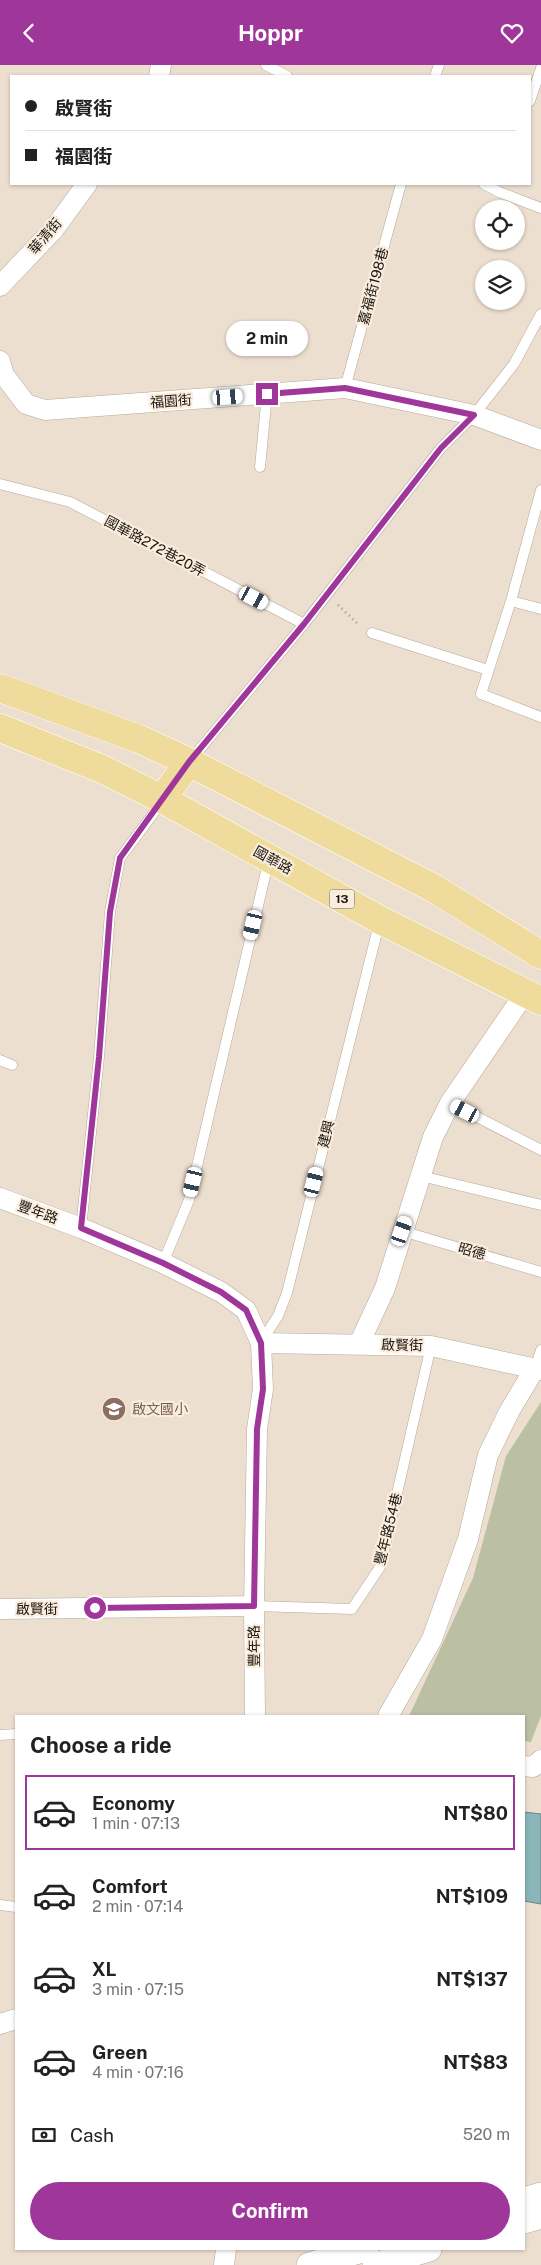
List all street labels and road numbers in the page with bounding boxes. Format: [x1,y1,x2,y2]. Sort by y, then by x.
street label: 華清街 [25,215,65,257]
street label: 嘉福街198巷 [355,246,391,326]
street label: 福園街 [149,392,193,410]
street label: 國華路272巷20弄 [102,513,208,579]
street label: 國華路 [251,843,295,877]
road number: 13 [330,889,354,909]
street label: 建興 [315,1118,337,1150]
street label: 豐年路 [16,1197,60,1227]
street label: 昭德 [456,1239,488,1263]
street label: 啟賢街 [381,1337,423,1353]
street label: 豐年路54巷 [371,1491,405,1567]
street label: 啟賢街 [16,1601,58,1617]
street label: 豐年路 [246,1625,262,1667]

